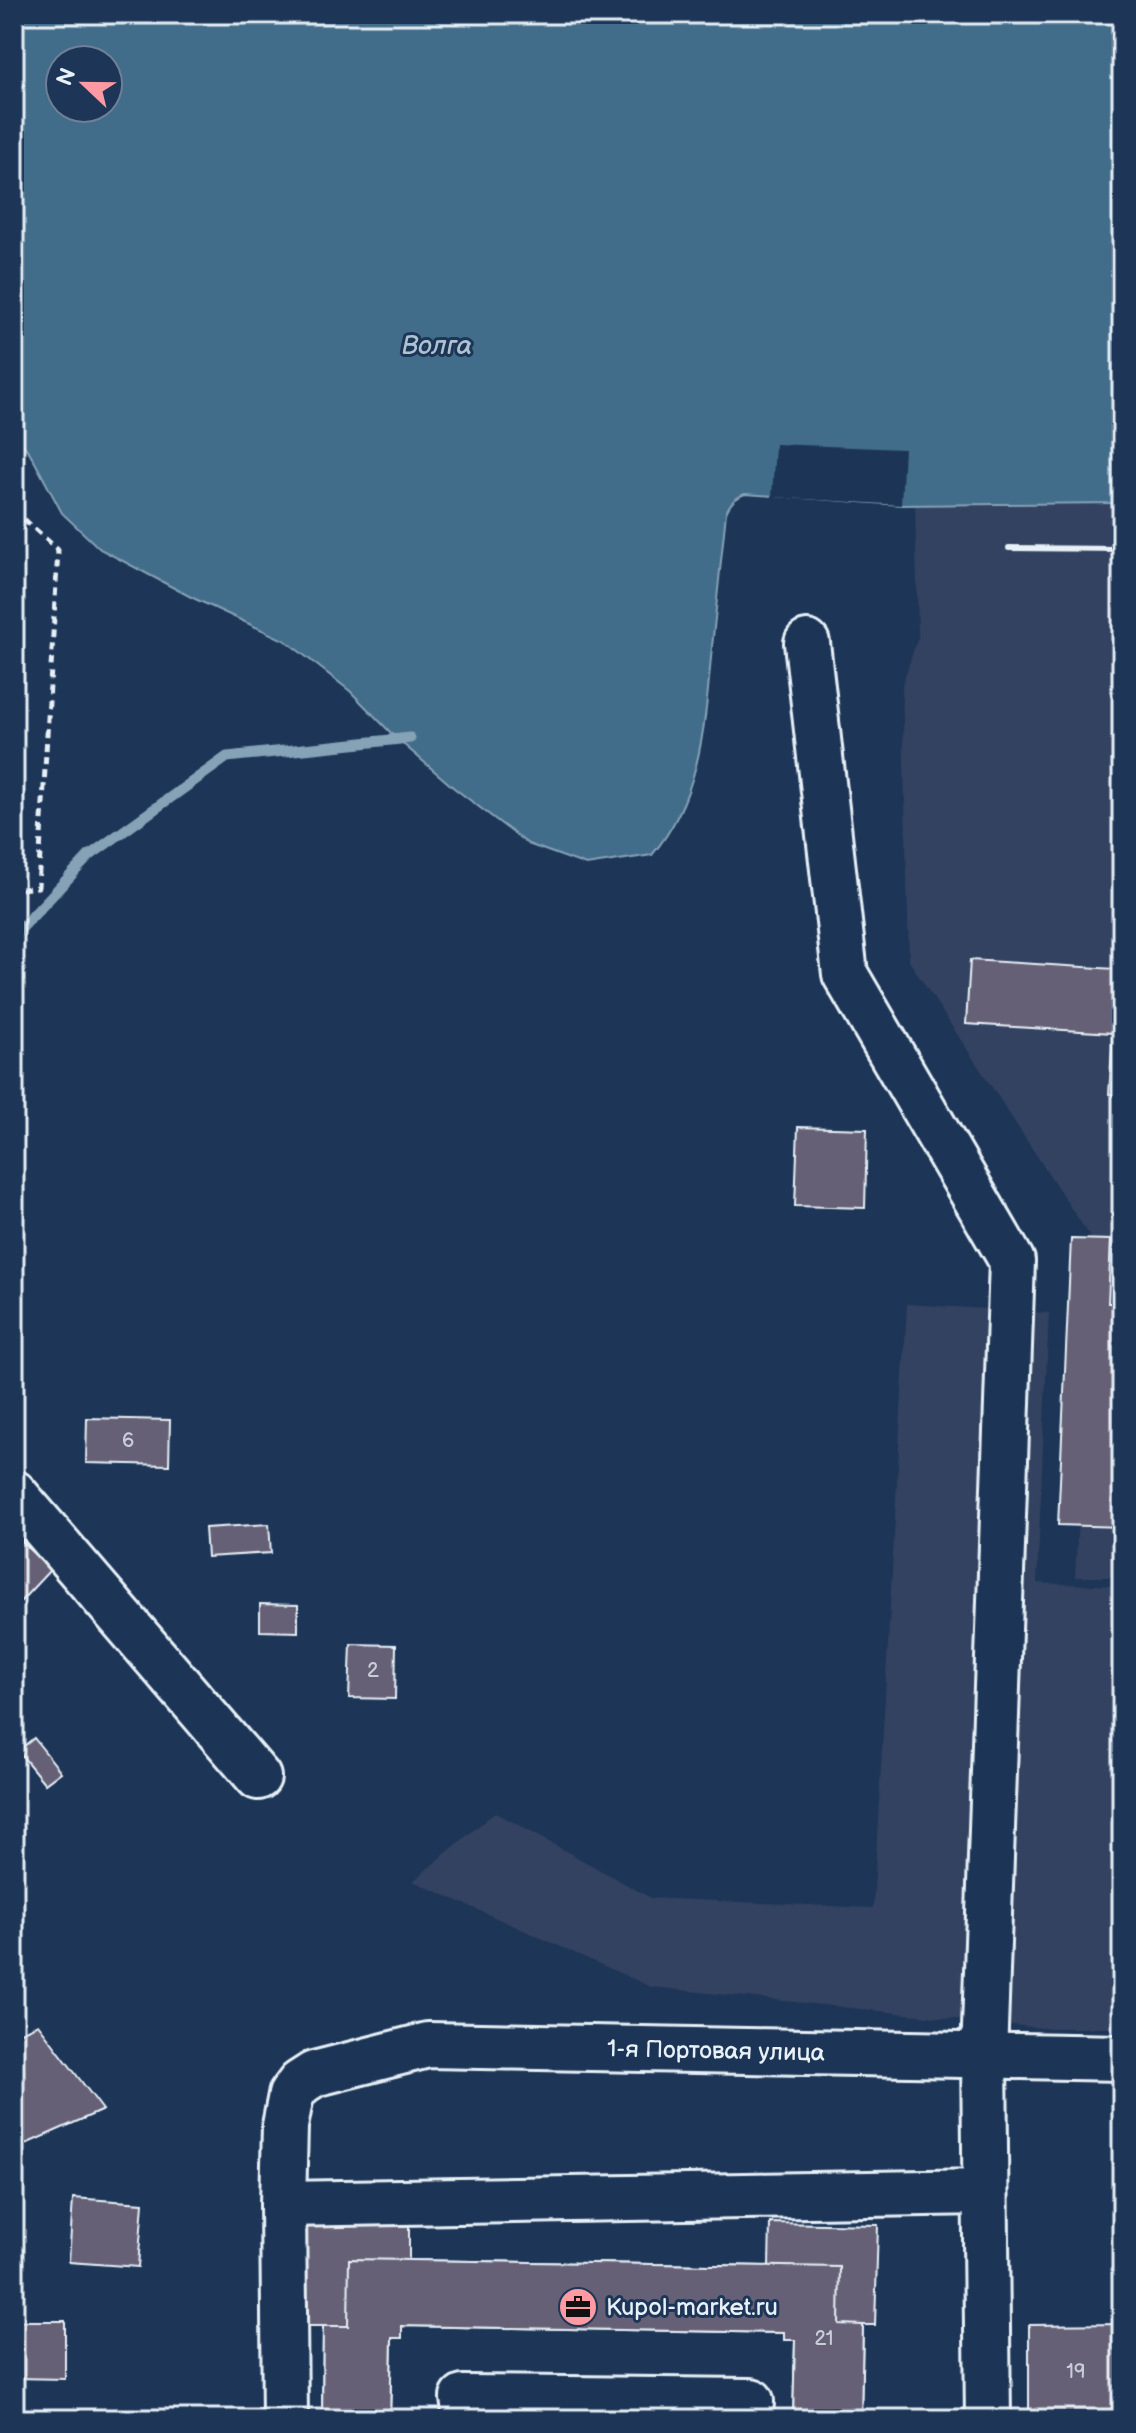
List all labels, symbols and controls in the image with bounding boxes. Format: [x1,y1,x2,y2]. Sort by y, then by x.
north arrow [44,44,124,124]
text: N [51,64,82,90]
water label: Волга [402,331,472,362]
house number: 6 [122,1429,134,1453]
house number: 2 [367,1659,379,1683]
street label: 1-я Портовая улица [607,2034,825,2067]
office icon: Kupol-market.ru [557,2286,599,2328]
place label: Kupol-market.ru [606,2293,778,2322]
house number: 21 [814,2327,834,2351]
house number: 19 [1066,2360,1086,2384]

